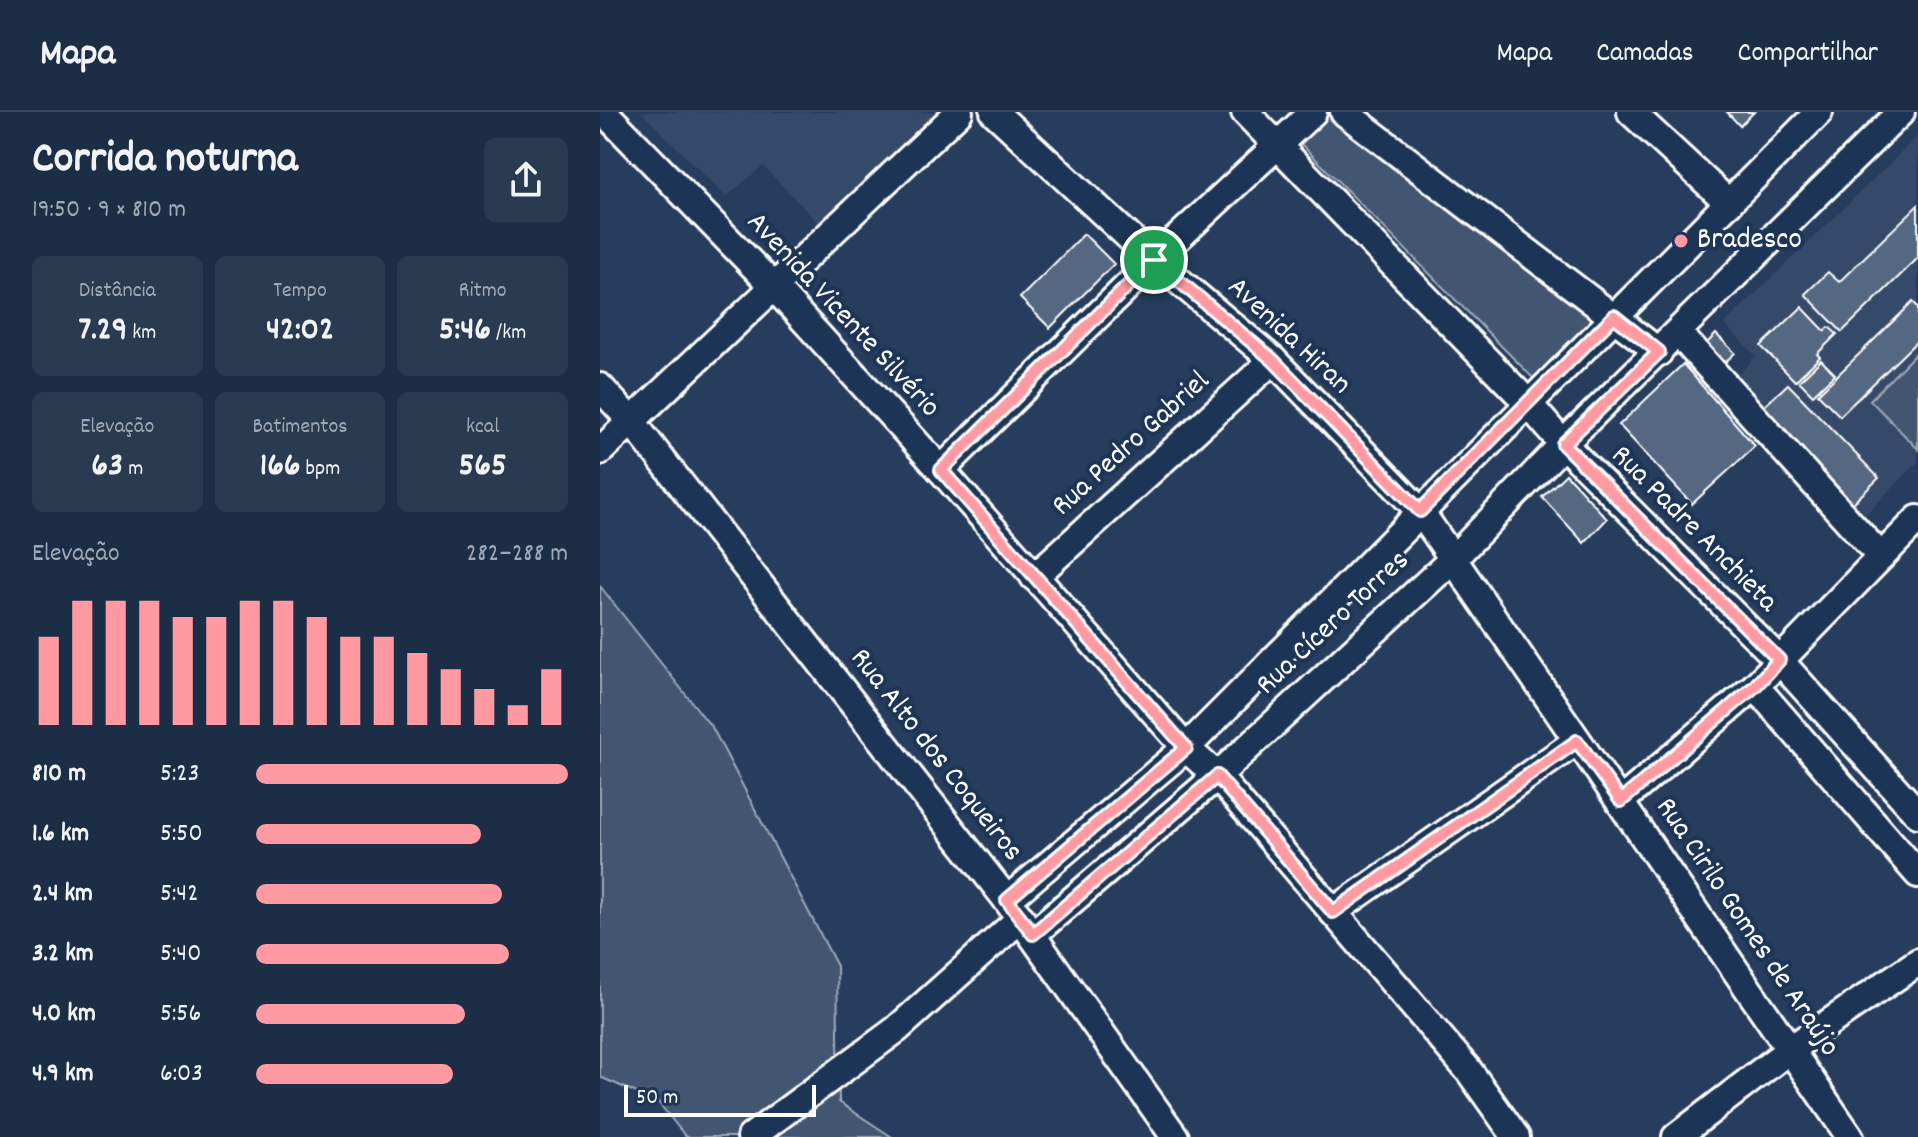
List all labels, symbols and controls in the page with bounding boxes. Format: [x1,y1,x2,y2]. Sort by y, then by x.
text: Mapa [40,28,115,83]
text: Mapa [1497,35,1552,75]
text: Camadas [1596,35,1694,75]
text: Compartilhar [1738,35,1878,75]
text: Corrida noturna [32,130,298,193]
button: share [484,138,568,222]
text: 19:50 · 9 × 810 m [32,192,186,229]
street label: Avenida Vicente Silvério [735,203,949,429]
place label: Bradesco [1697,220,1802,263]
pin [1120,226,1188,294]
marker: Bradesco [1672,232,1690,250]
icon: arrive [1132,238,1176,282]
street label: Avenida Hiran [1216,268,1360,406]
text: Distância [79,276,156,307]
text: Tempo [273,276,327,307]
text: Ritmo [459,276,507,307]
text: 7.29 [78,307,127,356]
text: 42:02 [266,307,334,356]
text: 5:46 [439,307,491,356]
text: km [127,318,156,349]
text: /km [491,318,526,349]
street label: Rua Pedro Gabriel [1043,362,1221,528]
text: Elevação [80,412,154,443]
text: Batimentos [252,412,348,443]
text: kcal [466,412,499,443]
street label: Rua Padre Anchieta [1600,437,1787,624]
text: 63 [91,443,123,492]
text: 166 [260,443,300,492]
text: 565 [459,443,507,492]
text: m [123,454,143,485]
text: bpm [300,454,340,485]
text: Elevação [32,536,119,573]
text: 282–288 m [466,536,568,573]
street label: Rua Cícero Torres [1248,541,1420,707]
street label: Rua Alto dos Coqueiros [838,640,1032,872]
text: 810 m [32,756,86,793]
text: 5:23 [160,756,199,793]
street label: Rua Cirilo Gomes de Araújo [1643,790,1849,1066]
text: 1.6 km [32,816,89,853]
text: 5:50 [160,816,203,853]
text: 2.4 km [32,876,93,913]
text: 5:42 [160,876,199,913]
text: 3.2 km [32,936,94,973]
text: 5:40 [160,936,201,973]
text: 4.0 km [32,996,96,1033]
text: 5:56 [160,996,201,1033]
text: 4.9 km [32,1056,94,1093]
text: 6:03 [160,1056,203,1093]
scale bar [624,1081,816,1117]
text: 50 m [636,1083,678,1114]

